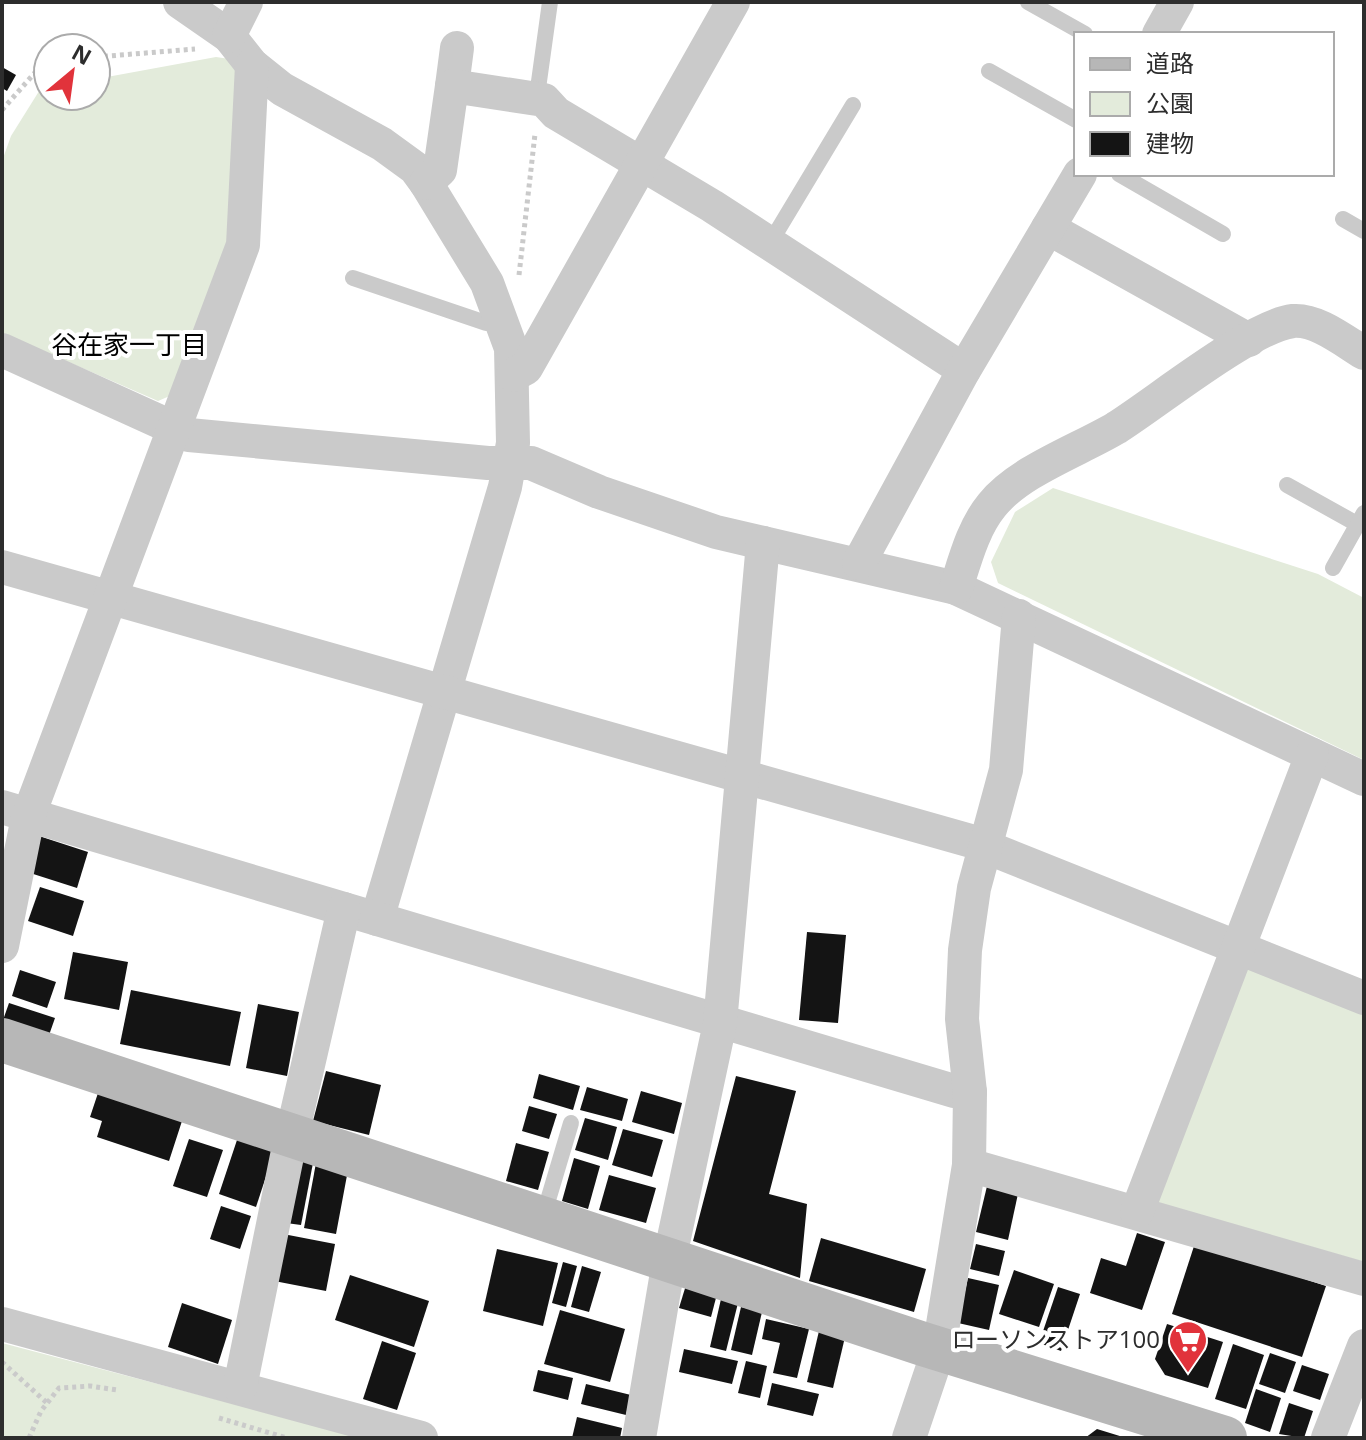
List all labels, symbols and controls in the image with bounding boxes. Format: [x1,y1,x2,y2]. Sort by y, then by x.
north arrow [32,32,112,112]
legend [1074,32,1334,176]
text: N [67,36,97,71]
text: 道路 [1146,46,1194,79]
text: 公園 [1146,86,1194,119]
text: 建物 [1146,126,1194,159]
district label: 谷在家一丁目 [51,326,207,362]
supermarket icon: ローソンストア100 [1167,1319,1209,1374]
place label: ローソンストア100 [951,1322,1160,1355]

